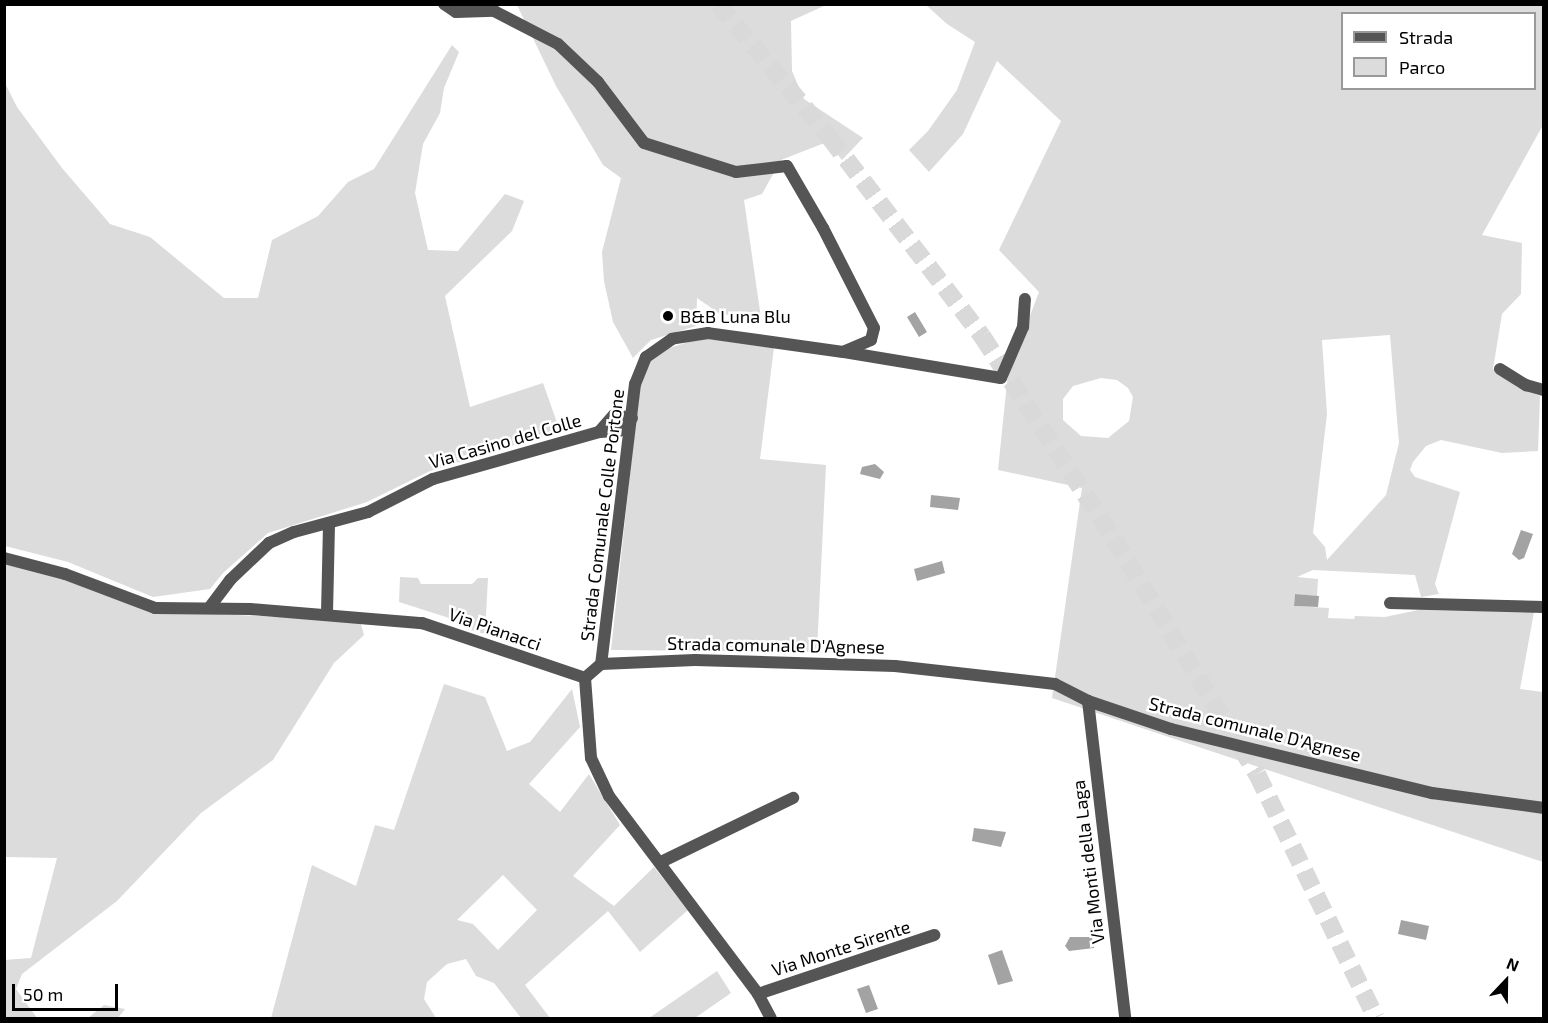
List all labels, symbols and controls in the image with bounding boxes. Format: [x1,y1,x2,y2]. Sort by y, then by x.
legend [1341,12,1536,90]
text: Strada [1399,26,1453,48]
text: Parco [1399,56,1445,78]
place label: B&B Luna Blu [680,305,791,327]
marker: B&B Luna Blu [661,309,675,323]
street label: Strada Comunale Colle Portone [576,388,628,642]
street label: Via Casino del Colle [426,409,584,473]
street label: Via Pianacci [446,603,544,655]
street label: Strada comunale D'Agnese [667,632,885,658]
street label: Strada comunale D'Agnese [1147,692,1363,766]
street label: Via Monti della Laga [1067,779,1109,945]
street label: Via Monte Sirente [769,915,913,981]
north arrow [1476,951,1536,1011]
text: N [1504,953,1522,975]
scale bar [15,972,122,1010]
text: 50 m [23,983,63,1005]

